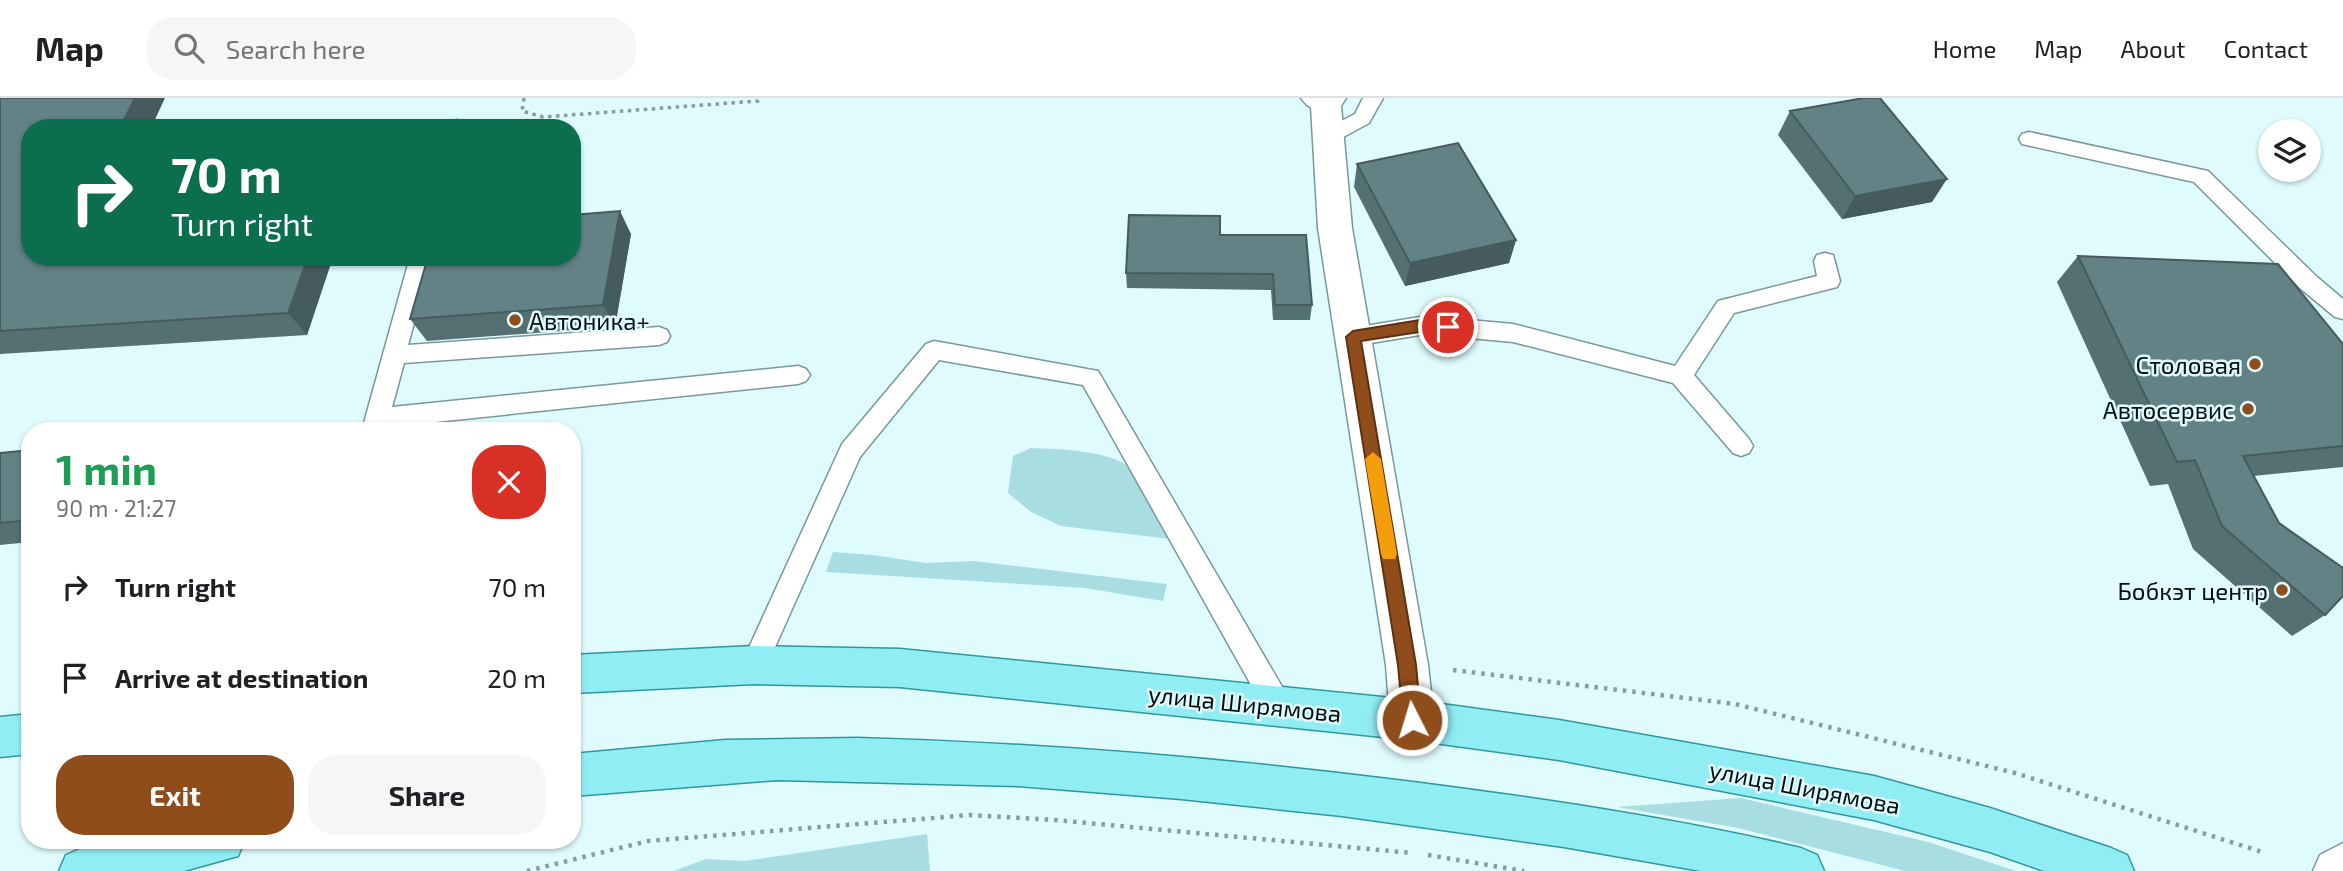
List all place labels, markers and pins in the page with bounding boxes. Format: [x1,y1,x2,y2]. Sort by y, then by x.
pin [1418,297,1478,357]
place label: Автоника+ [529,306,650,335]
marker: Автоника+ [507,312,523,328]
place label: Столовая [2135,350,2241,379]
marker: Столовая [2247,356,2263,372]
place label: Автосервис [2103,395,2234,424]
marker: Автосервис [2240,401,2256,417]
place label: Бобкэт центр [2117,576,2268,605]
marker: Бобкэт центр [2274,582,2290,598]

